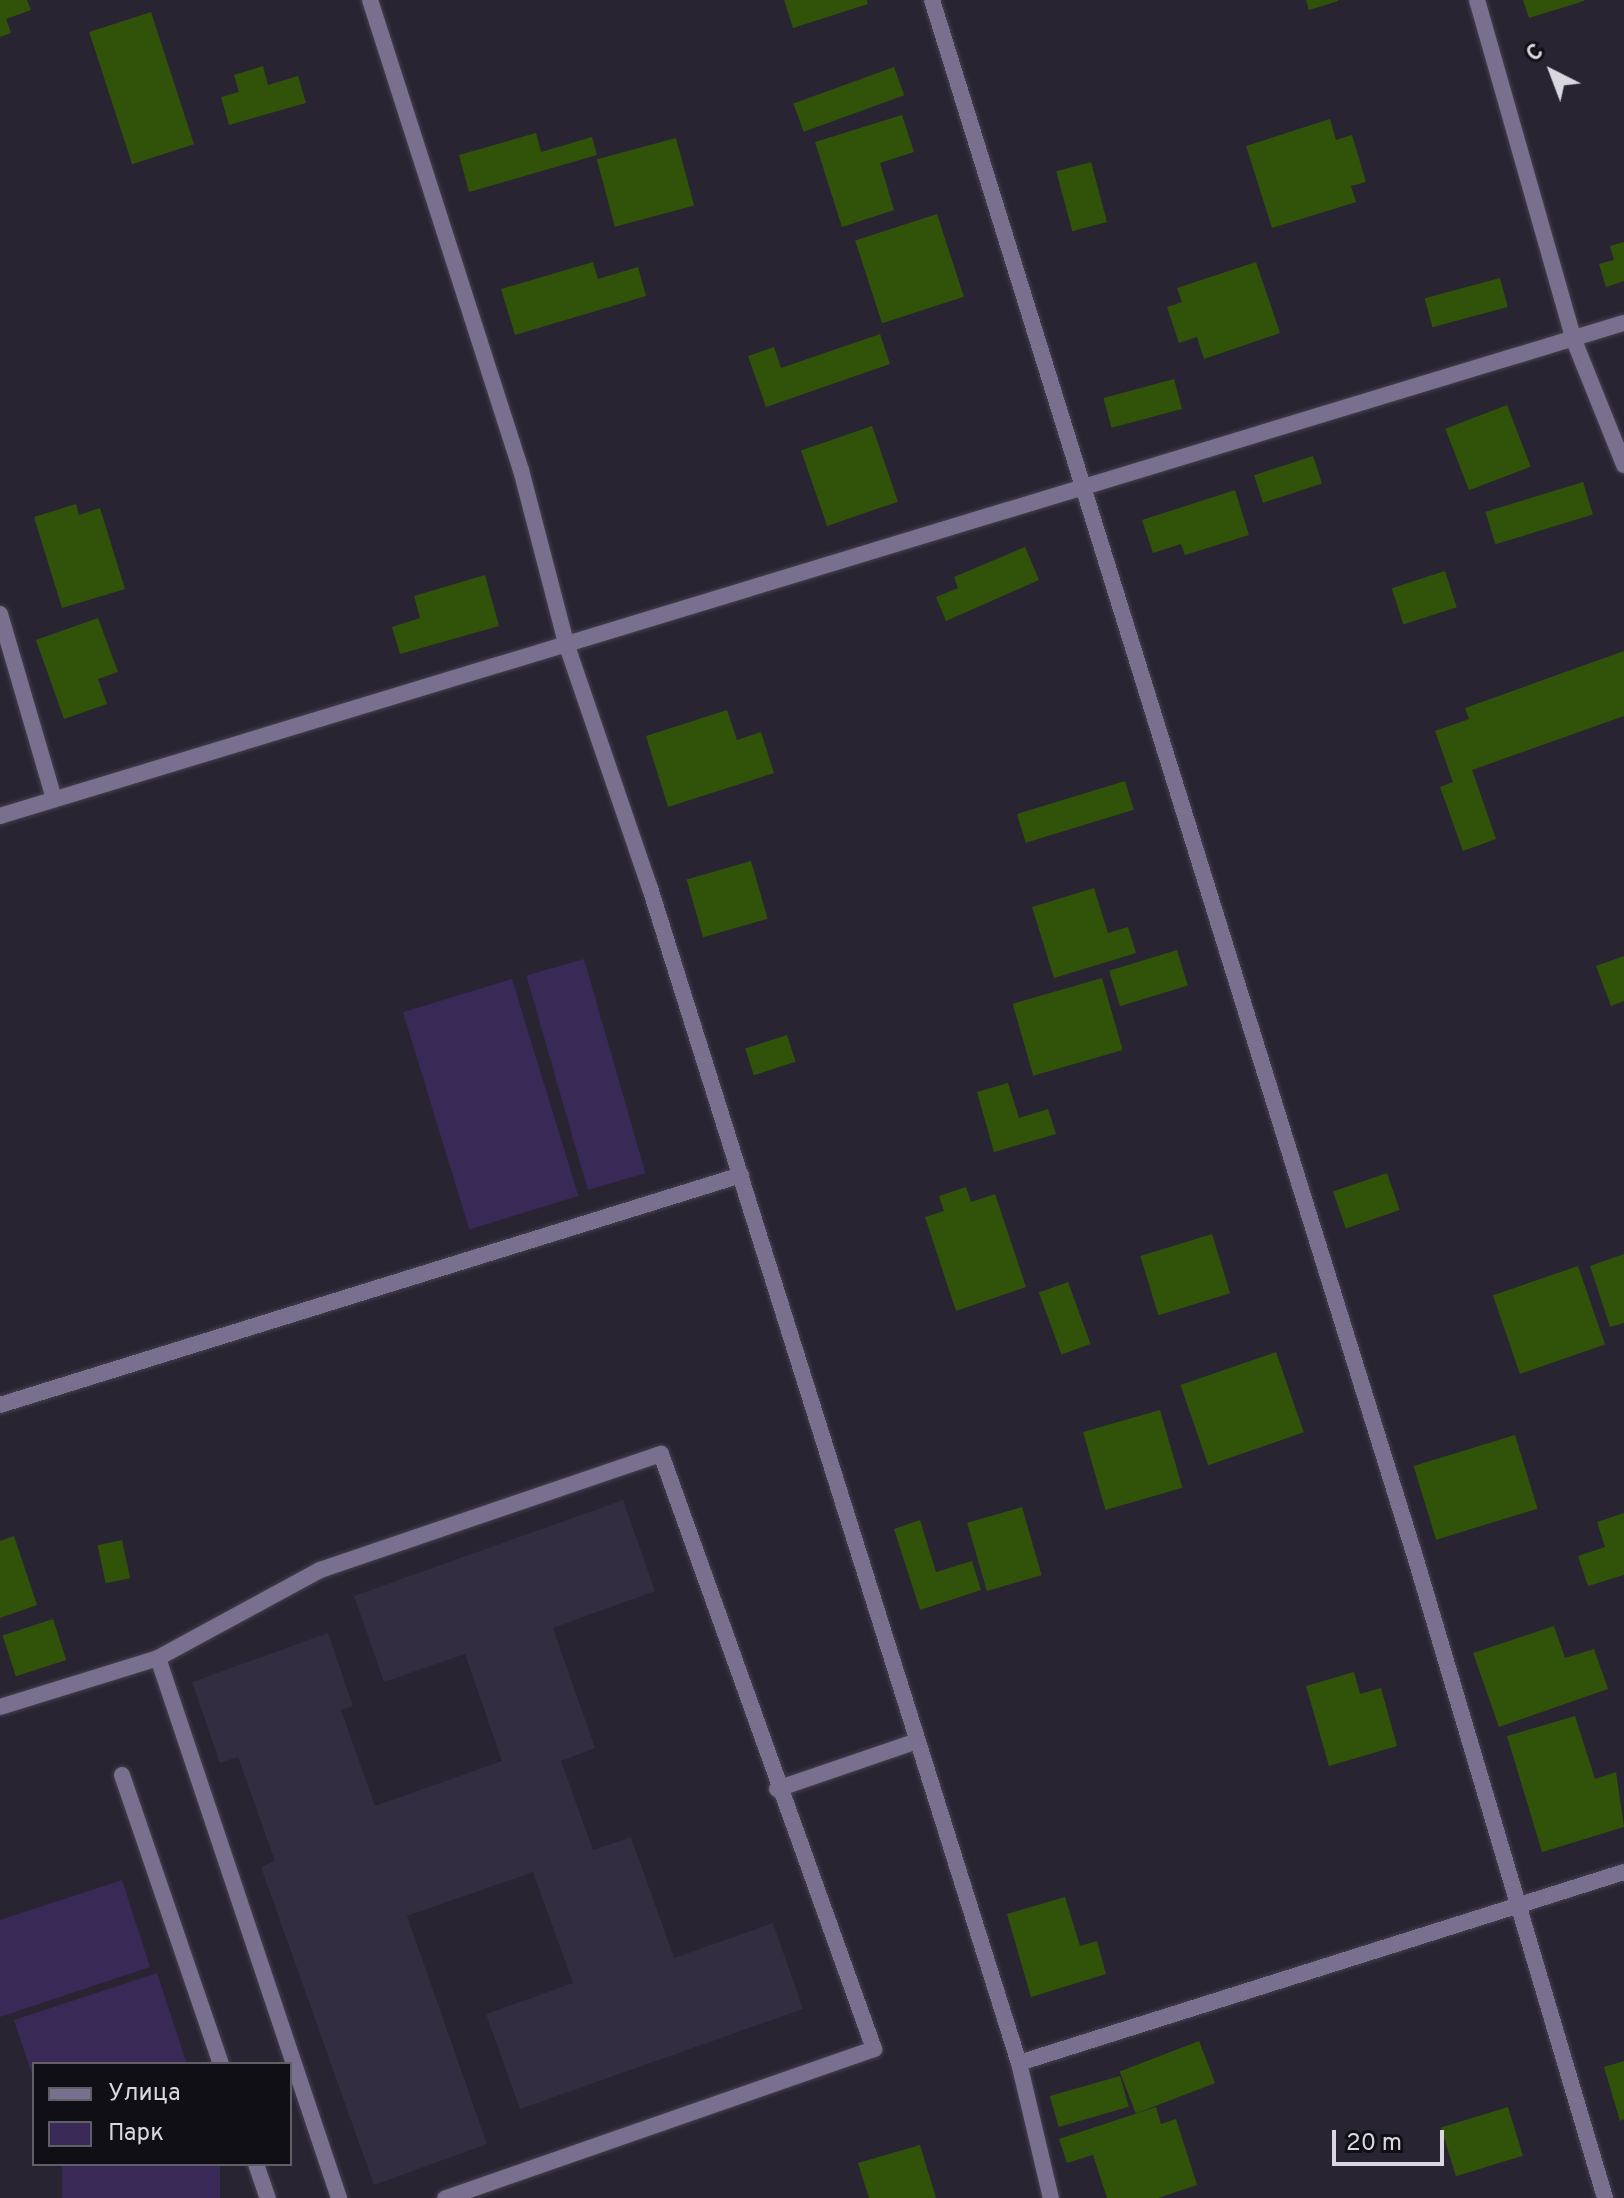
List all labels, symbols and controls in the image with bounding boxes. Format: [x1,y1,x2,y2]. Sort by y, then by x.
north arrow [1512,32,1592,112]
text: С [1521,39,1550,69]
legend [32,2062,292,2166]
text: Улица [108,2079,181,2109]
scale bar [1336,2114,1448,2164]
text: Парк [108,2119,164,2149]
text: 20 m [1346,2129,1402,2159]

